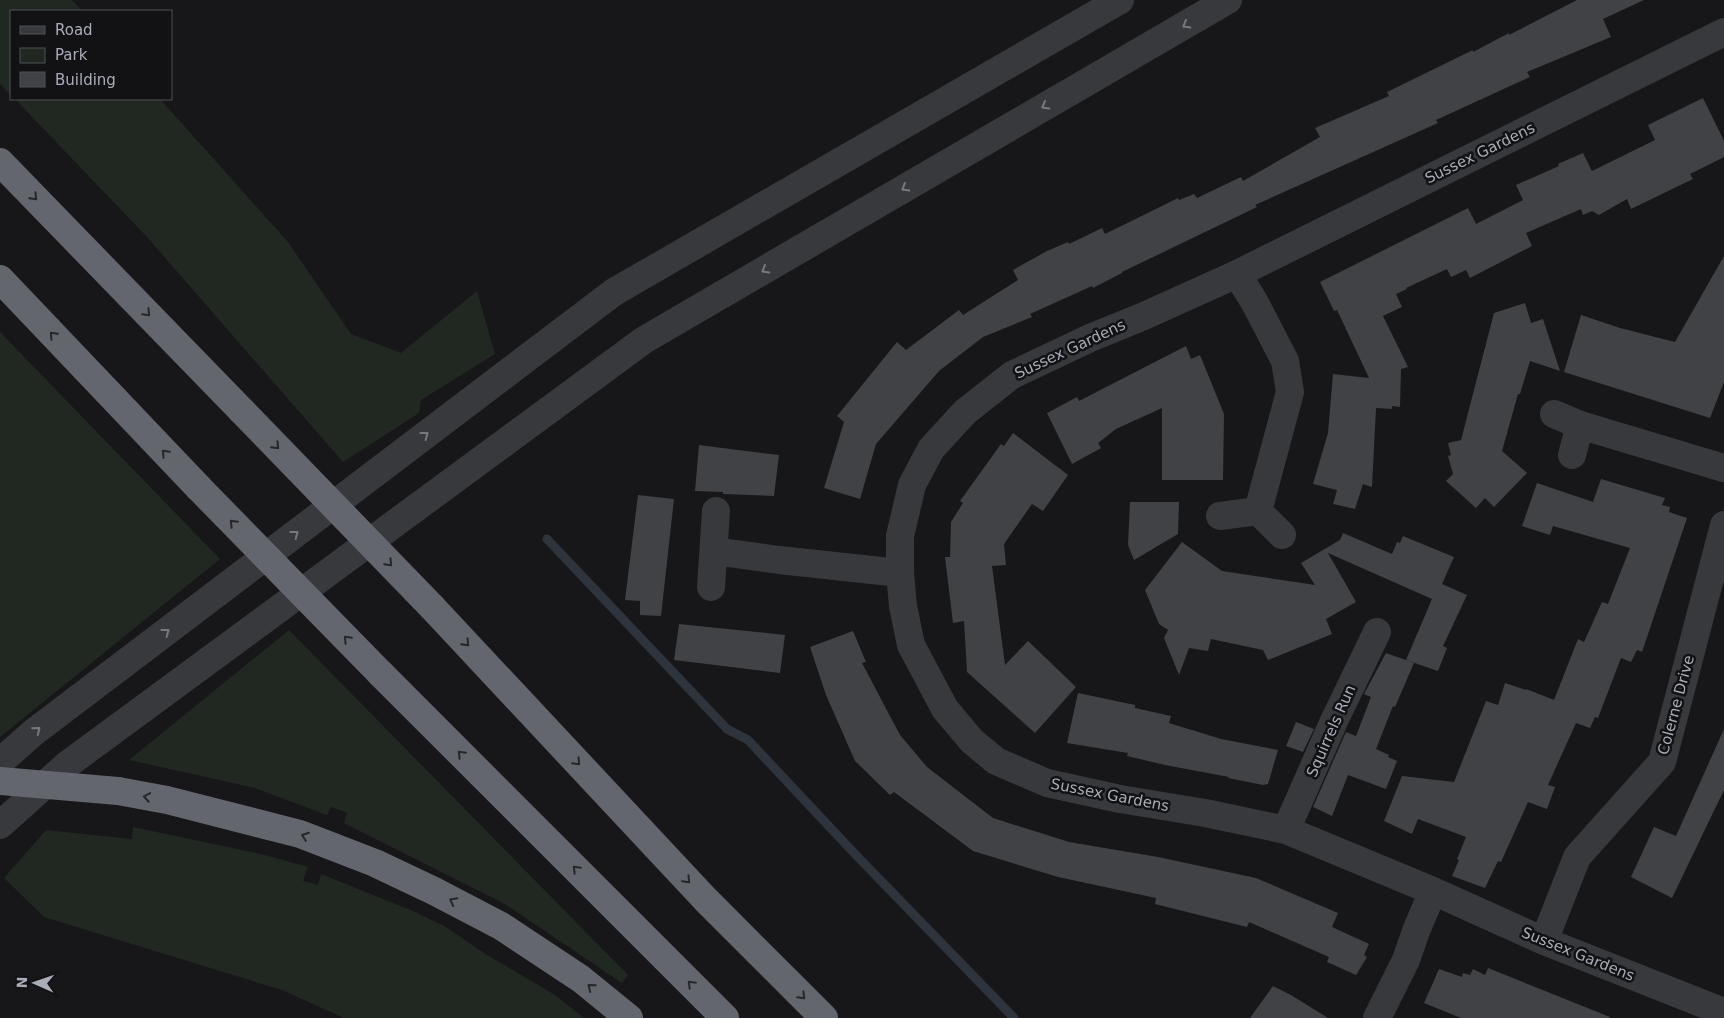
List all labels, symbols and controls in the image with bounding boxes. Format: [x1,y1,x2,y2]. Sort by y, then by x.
legend [10,10,172,100]
one-way arrow [1182,18,1191,28]
text: Road [55,21,93,39]
text: Park [55,46,88,64]
text: Building [55,71,116,89]
one-way arrow [1042,100,1051,110]
street label: Sussex Gardens [1422,119,1538,187]
one-way arrow [901,182,910,192]
one-way arrow [28,191,37,200]
one-way arrow [761,263,770,273]
one-way arrow [142,308,151,317]
street label: Sussex Gardens [1012,315,1128,383]
one-way arrow [50,331,59,340]
one-way arrow [419,433,428,441]
one-way arrow [270,440,279,449]
one-way arrow [162,449,171,458]
one-way arrow [230,520,239,529]
one-way arrow [289,531,298,539]
one-way arrow [383,557,392,566]
one-way arrow [160,629,169,637]
one-way arrow [344,636,353,645]
one-way arrow [460,637,469,646]
street label: Colerne Drive [1654,653,1698,757]
street label: Squirrels Run [1303,682,1359,780]
one-way arrow [31,727,40,736]
one-way arrow [458,750,467,759]
one-way arrow [571,756,580,765]
street label: Sussex Gardens [1049,775,1171,815]
one-way arrow [143,792,152,802]
one-way arrow [301,832,309,842]
one-way arrow [573,865,582,874]
one-way arrow [681,875,690,884]
one-way arrow [450,897,459,907]
street label: Sussex Gardens [1519,923,1637,985]
north arrow [10,958,60,1008]
text: N [14,976,30,989]
one-way arrow [688,980,697,989]
one-way arrow [588,985,597,993]
one-way arrow [796,990,805,999]

